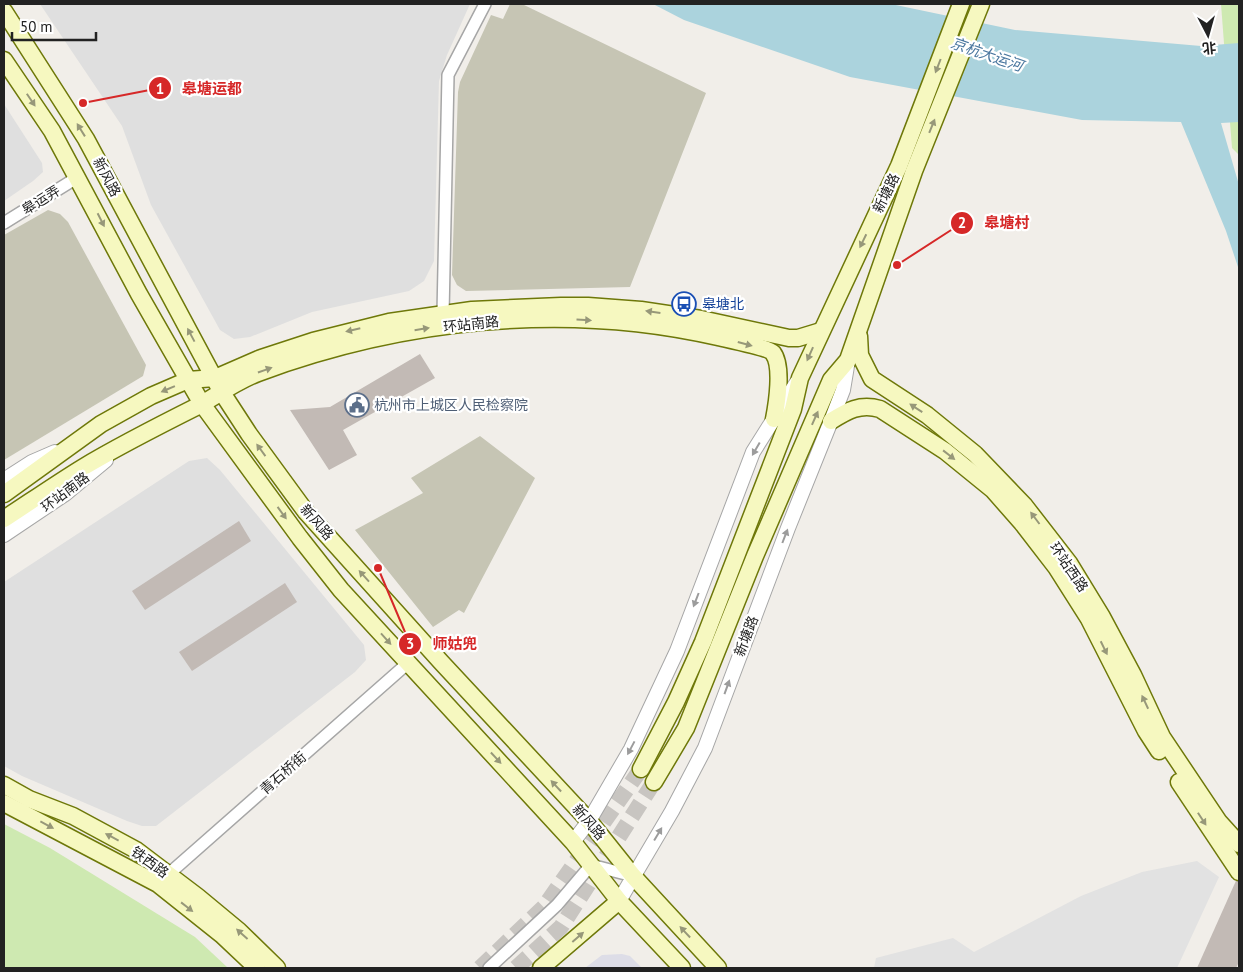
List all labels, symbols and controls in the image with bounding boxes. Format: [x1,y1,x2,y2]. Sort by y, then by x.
scale bar [12,10,96,42]
north arrow [1183,10,1233,60]
text: 50 m [20,17,53,36]
water label: 京杭大运河 [948,33,1028,76]
text: 北 [1201,38,1217,58]
one-way arrow [933,58,941,73]
callout: 皋塘运都 [147,73,252,103]
text: 1 [156,79,164,98]
text: 皋塘运都 [182,79,242,98]
one-way arrow [26,93,36,107]
one-way arrow [929,119,937,133]
one-way arrow [76,124,85,137]
street label: 新风路 [89,154,125,200]
street label: 新塘路 [869,170,903,216]
street label: 皋运弄 [18,181,64,219]
callout: 皋塘村 [949,208,1039,238]
one-way arrow [97,213,105,228]
text: 2 [958,213,966,232]
text: 皋塘村 [984,213,1030,232]
one-way arrow [859,234,867,248]
bus stop icon: 皋塘北 [671,291,697,317]
place label: 皋塘北 [702,295,744,313]
one-way arrow [645,308,661,316]
street label: 环站南路 [442,312,500,336]
one-way arrow [577,316,593,324]
one-way arrow [415,325,431,333]
one-way arrow [346,326,361,334]
one-way arrow [187,328,196,341]
one-way arrow [737,340,752,348]
one-way arrow [806,347,814,361]
one-way arrow [258,366,273,373]
one-way arrow [161,385,175,393]
public building icon: 杭州市上城区人民检察院 [344,392,370,418]
place label: 杭州市上城区人民检察院 [374,396,528,414]
one-way arrow [909,403,923,413]
one-way arrow [811,411,819,425]
one-way arrow [751,442,760,455]
one-way arrow [256,443,266,457]
one-way arrow [942,450,956,460]
street label: 环站南路 [37,468,93,516]
street label: 新风路 [296,500,338,544]
one-way arrow [277,507,287,520]
one-way arrow [1029,512,1040,525]
one-way arrow [781,528,789,543]
street label: 环站西路 [1046,539,1092,595]
one-way arrow [358,569,369,582]
one-way arrow [692,593,700,608]
street label: 新塘路 [730,613,762,659]
callout: 师姑兜 [398,629,488,659]
one-way arrow [380,632,392,644]
text: 3 [406,634,414,653]
text: 师姑兜 [432,634,478,653]
one-way arrow [1100,641,1108,655]
one-way arrow [724,680,731,695]
one-way arrow [1141,695,1149,709]
one-way arrow [627,741,635,756]
street label: 青石桥街 [256,748,310,798]
one-way arrow [490,752,502,764]
one-way arrow [550,780,562,792]
street label: 新风路 [568,800,610,844]
one-way arrow [1198,812,1207,825]
one-way arrow [40,821,54,829]
one-way arrow [654,828,663,841]
one-way arrow [105,833,120,841]
street label: 铁西路 [128,842,172,882]
one-way arrow [180,901,193,912]
one-way arrow [679,927,691,939]
one-way arrow [237,928,249,940]
one-way arrow [571,931,584,942]

